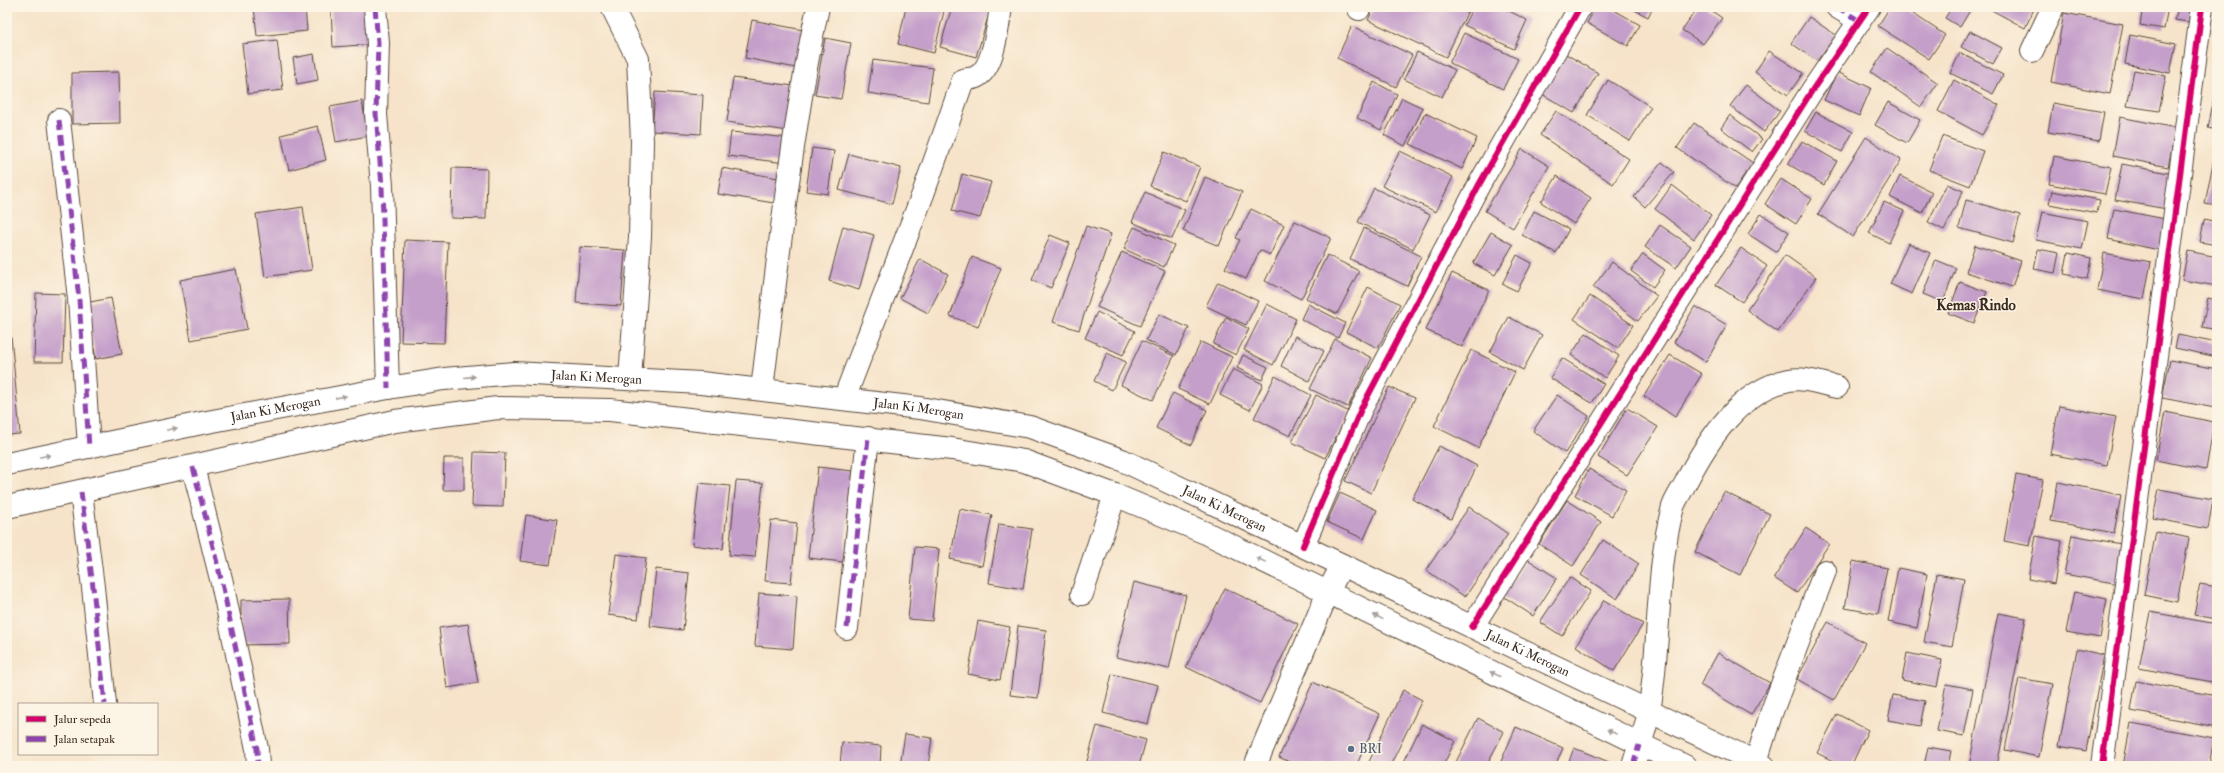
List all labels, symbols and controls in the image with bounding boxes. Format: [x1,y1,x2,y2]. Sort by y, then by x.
district label: Kemas Rindo [1936,296,2017,315]
street label: Jalan Ki Merogan [549,367,643,388]
one-way arrow [464,374,476,380]
street label: Jalan Ki Merogan [228,393,322,426]
one-way arrow [335,393,348,399]
street label: Jalan Ki Merogan [872,395,965,423]
one-way arrow [166,426,179,432]
one-way arrow [39,452,51,458]
street label: Jalan Ki Merogan [1179,482,1269,536]
one-way arrow [1256,557,1267,563]
one-way arrow [1373,614,1384,620]
street label: Jalan Ki Merogan [1482,626,1573,680]
one-way arrow [1489,671,1501,677]
legend [18,703,158,755]
text: Jalur sepeda [53,712,112,727]
one-way arrow [1606,728,1617,735]
text: Jalan setapak [53,732,115,747]
place label: BRI [1359,741,1382,757]
marker: BRI [1346,744,1356,754]

